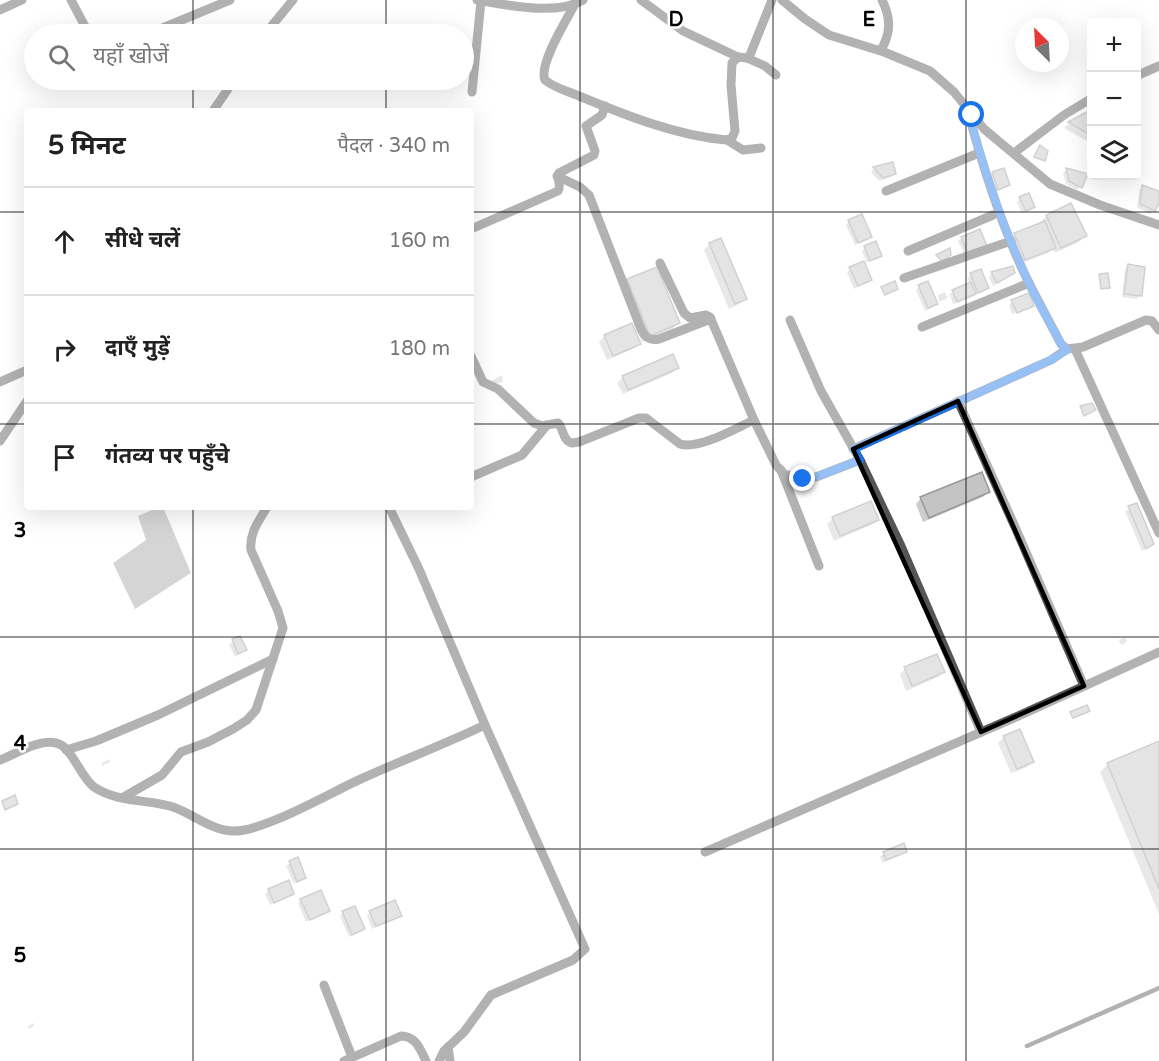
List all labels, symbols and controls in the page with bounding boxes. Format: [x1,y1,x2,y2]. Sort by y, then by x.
text: D [668,8,684,32]
text: E [863,8,876,32]
north arrow [1015,18,1069,72]
map controls [1087,18,1141,180]
button: + [1087,18,1141,72]
search box [24,24,474,90]
icon: search [45,41,78,74]
text: यहाँ खोजें [93,43,169,69]
button: − [1087,72,1141,126]
route start [958,101,984,127]
button: layers [1087,126,1141,180]
text: 5 मिनट [48,130,126,161]
text: पैदल · 340 m [338,134,450,158]
icon: ahead [48,225,81,258]
text: सीधे चलें [105,227,180,253]
text: 160 m [389,229,450,253]
icon: right [48,333,81,366]
text: दाएँ मुड़ें [105,335,170,361]
text: 180 m [389,337,450,361]
icon: arrive [48,441,81,474]
text: गंतव्य पर पहुँचे [105,443,230,469]
route end [789,465,815,491]
text: 3 [14,519,26,543]
text: 4 [14,732,27,756]
text: 5 [14,944,26,968]

